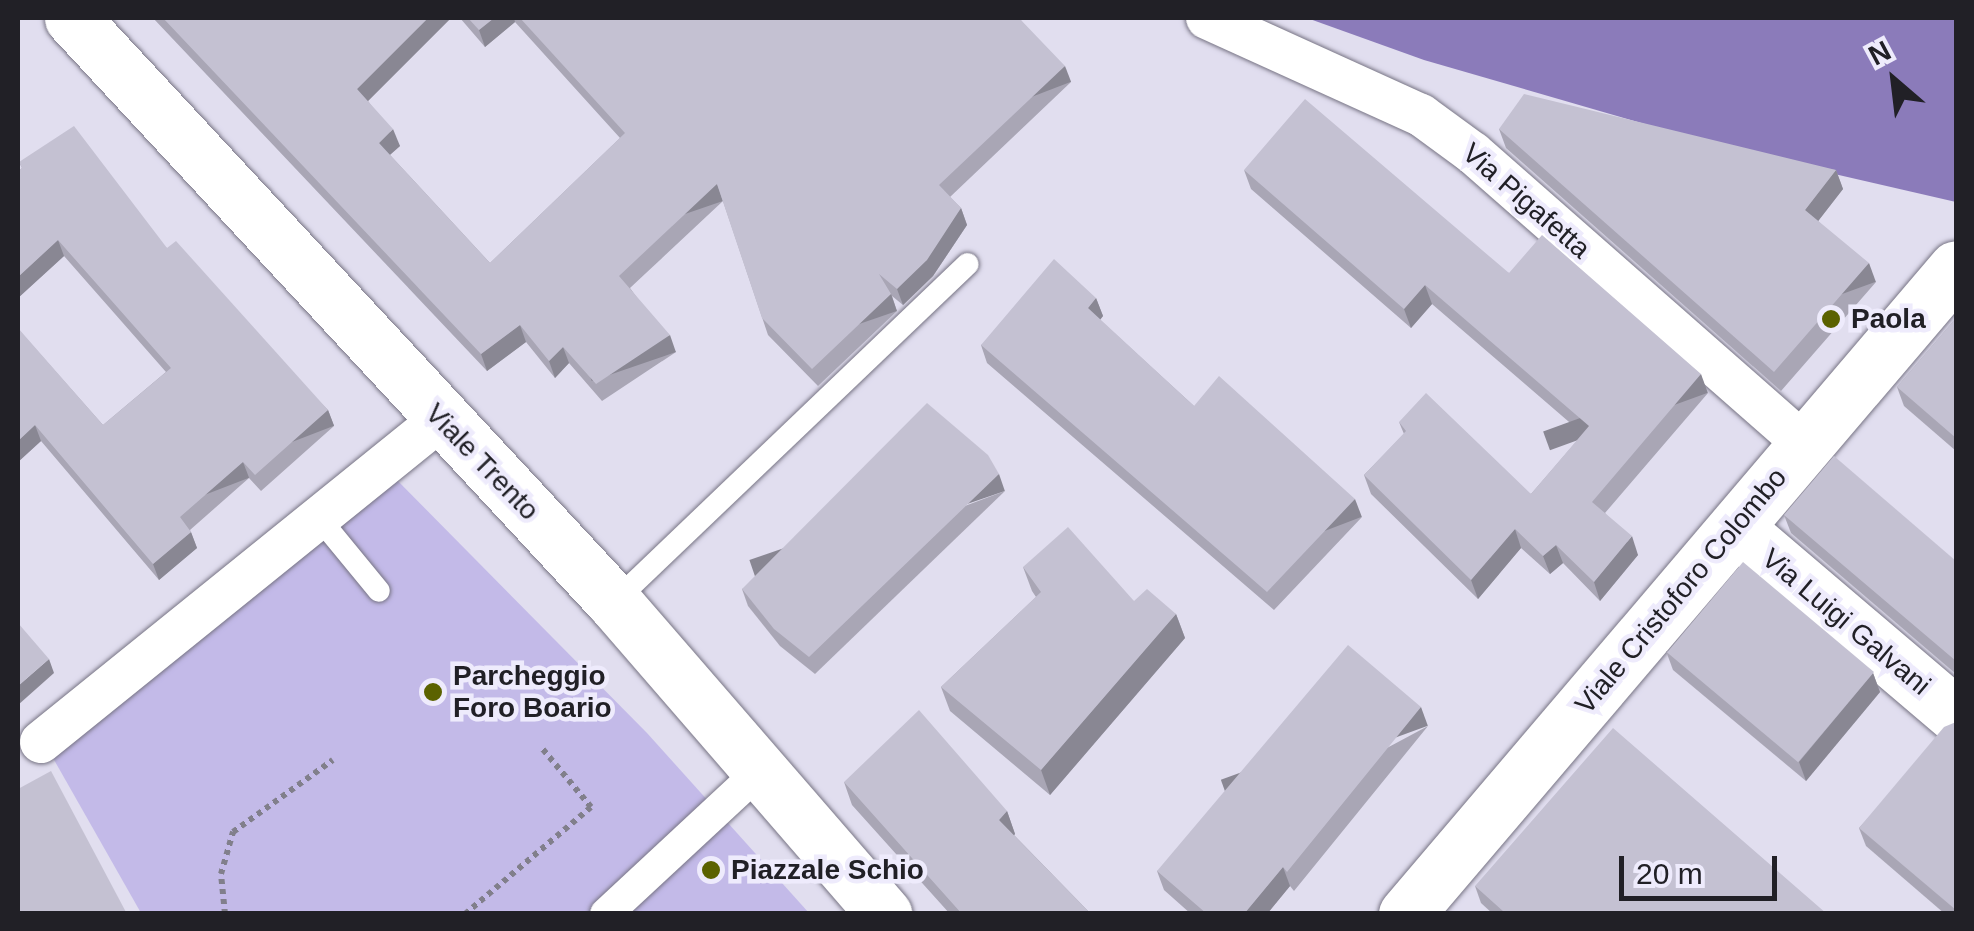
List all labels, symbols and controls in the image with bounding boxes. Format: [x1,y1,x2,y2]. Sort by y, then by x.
north arrow [1844,30,1944,130]
text: N [1863,35,1896,72]
street label: Via Pigafetta [1455,136,1597,266]
place label: Paola [1851,302,1926,336]
marker: Paola [1820,308,1842,330]
street label: Viale Trento [418,397,546,527]
street label: Viale Cristoforo Colombo [1568,461,1794,721]
street label: Via Luigi Galvani [1755,542,1937,702]
place label: Parcheggio Foro Boario [453,659,612,725]
marker: Parcheggio Foro Boario [422,681,444,703]
scale bar [1624,836,1782,898]
place label: Piazzale Schio [731,853,924,887]
text: 20 m [1636,857,1703,890]
marker: Piazzale Schio [700,859,722,881]

